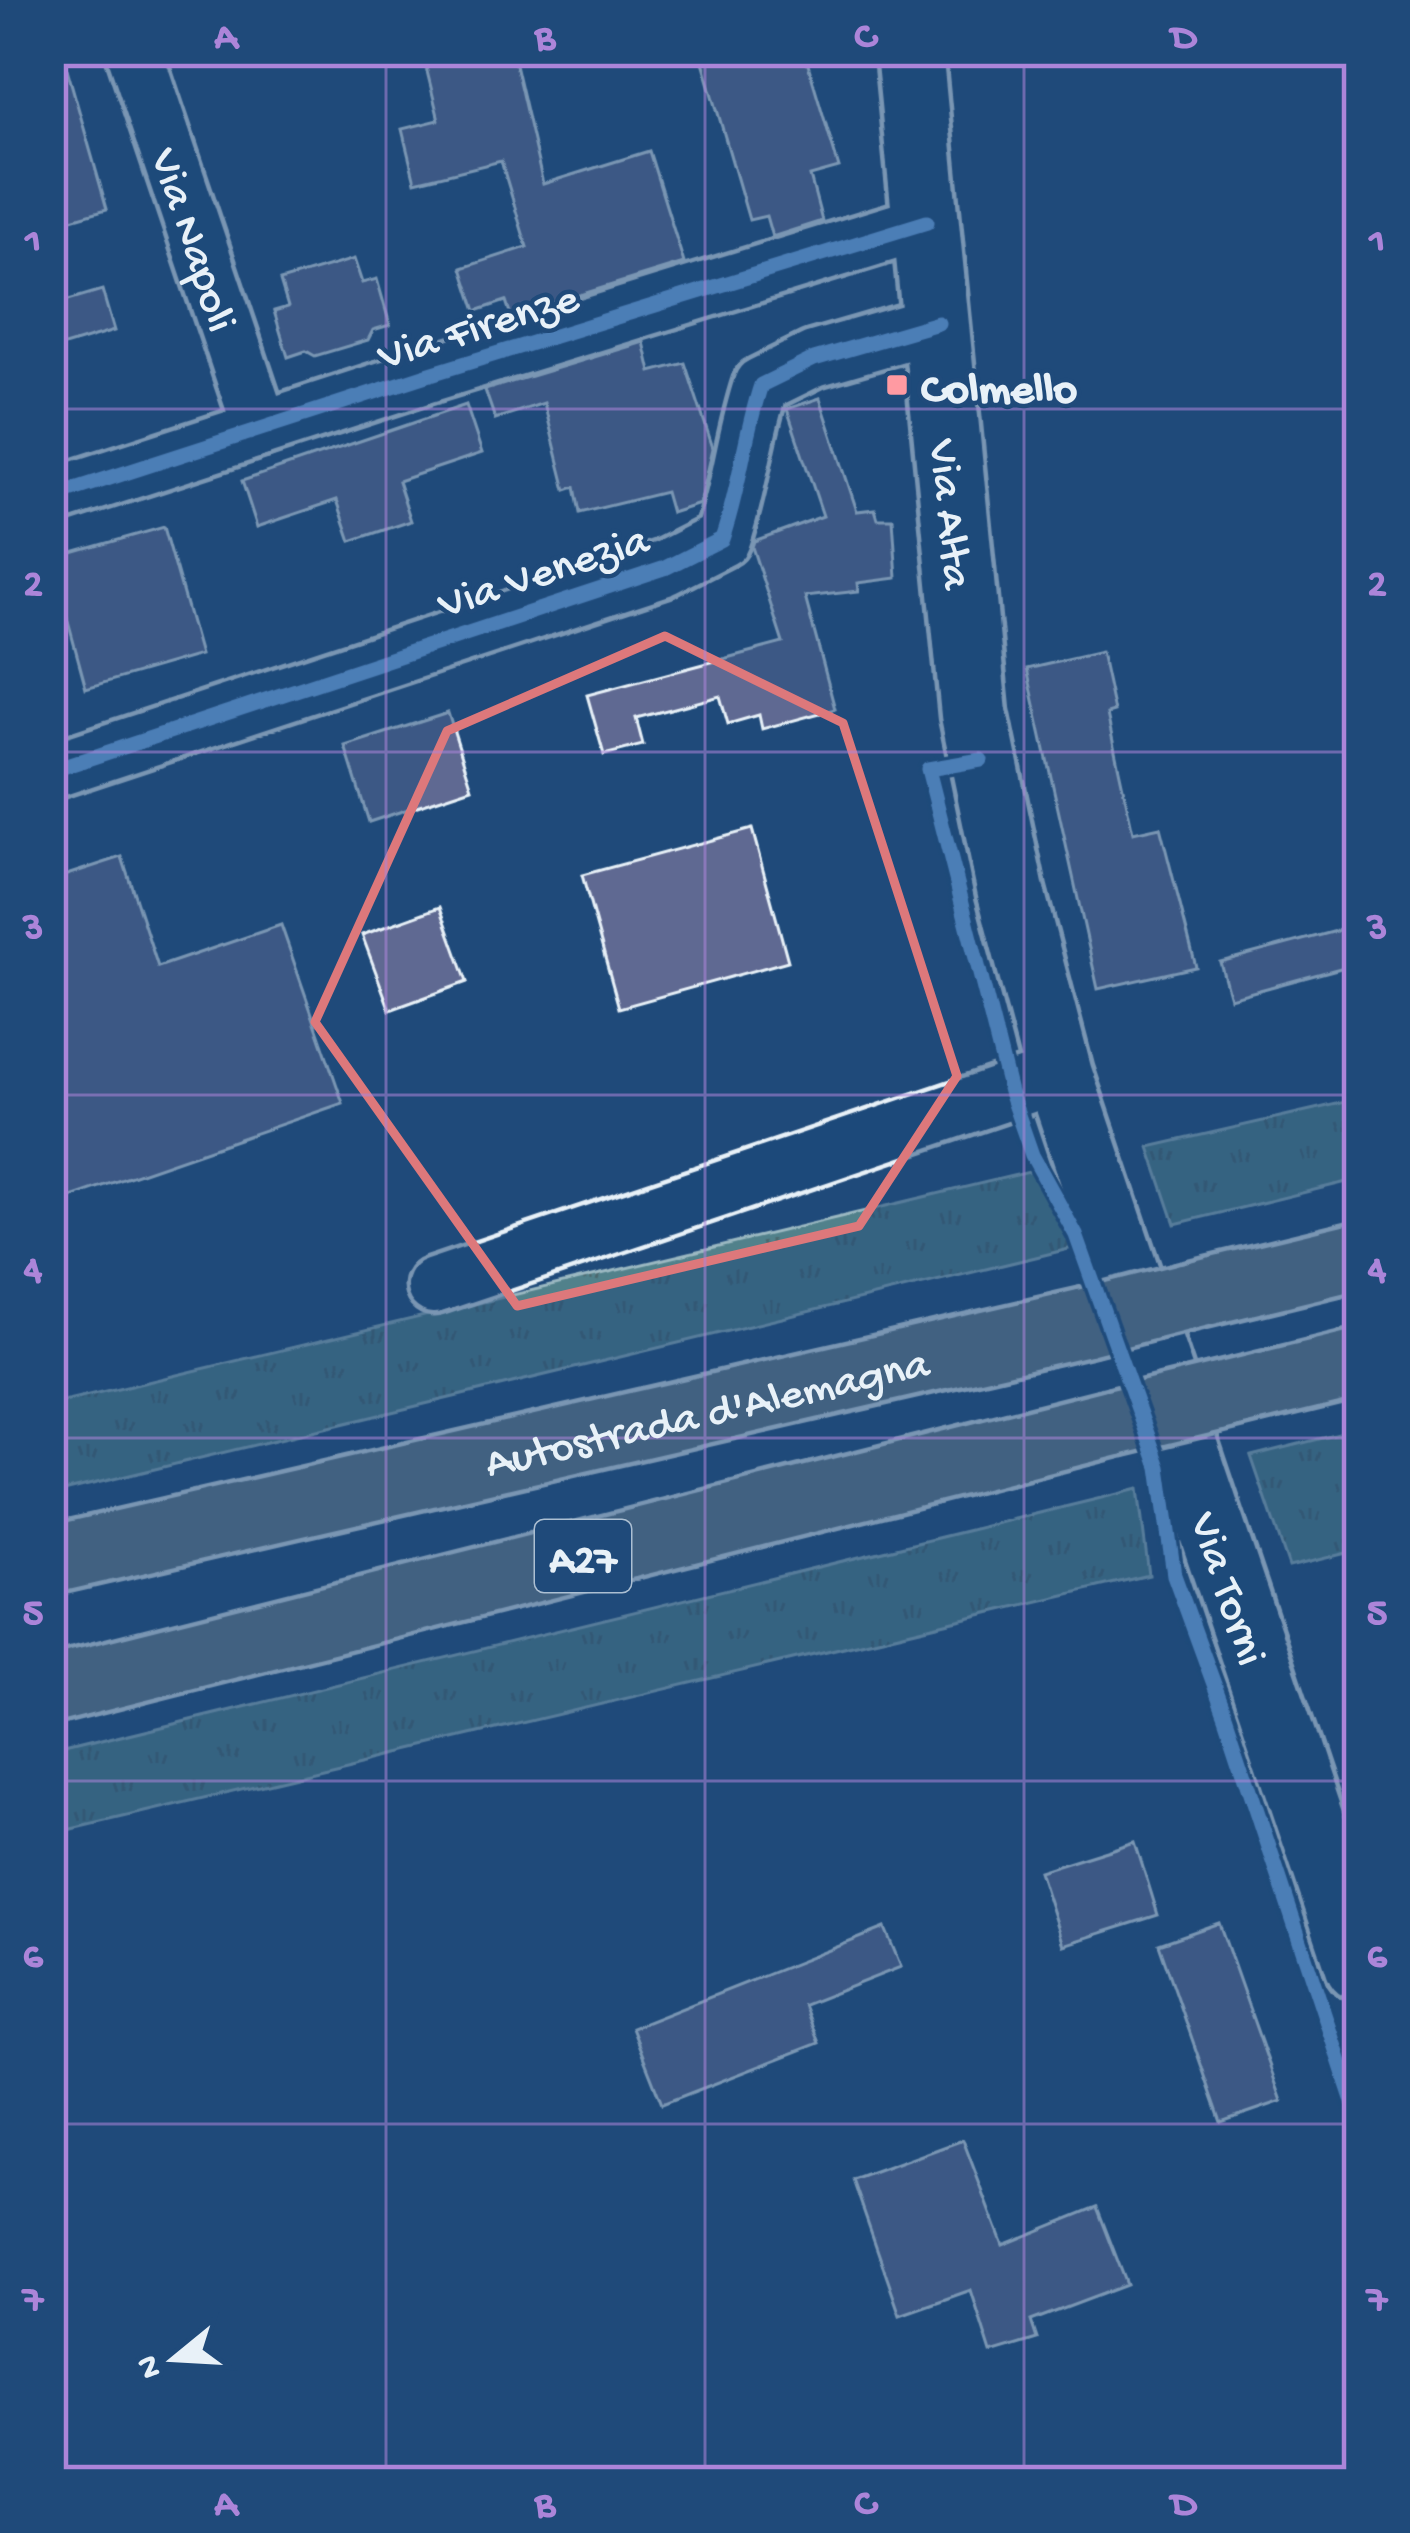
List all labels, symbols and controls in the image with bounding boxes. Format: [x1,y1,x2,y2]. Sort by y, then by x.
text: A [213,17,240,63]
text: B [533,17,557,63]
text: C [854,17,878,63]
text: D [1168,17,1198,63]
street label: Via Napoli [134,142,245,340]
text: 1 [23,221,41,267]
text: 1 [1367,221,1385,267]
street label: Via Firenze [372,274,587,386]
place label: Colmello [921,366,1078,419]
marker: Colmello [884,372,910,398]
street label: Via Alta [913,436,981,594]
street label: Via Venezia [432,516,658,634]
text: 2 [23,564,43,610]
text: 2 [1367,564,1387,610]
text: 3 [22,907,43,953]
text: 3 [1366,907,1387,953]
text: 4 [23,1250,43,1296]
text: 4 [1367,1250,1387,1296]
street label: Autostrada d'Alemagna [481,1340,937,1493]
street label: Via Torni [1174,1506,1275,1673]
road number: A27 [535,1520,631,1592]
text: 5 [23,1593,44,1639]
text: 5 [1367,1593,1388,1639]
text: 6 [23,1936,44,1982]
text: 6 [1367,1936,1388,1982]
text: 7 [21,2279,45,2325]
text: 7 [1365,2279,1389,2325]
north arrow [114,2299,234,2419]
text: N [130,2350,173,2383]
text: A [213,2484,240,2530]
text: B [533,2484,557,2530]
text: C [854,2484,878,2530]
text: D [1168,2484,1198,2530]

